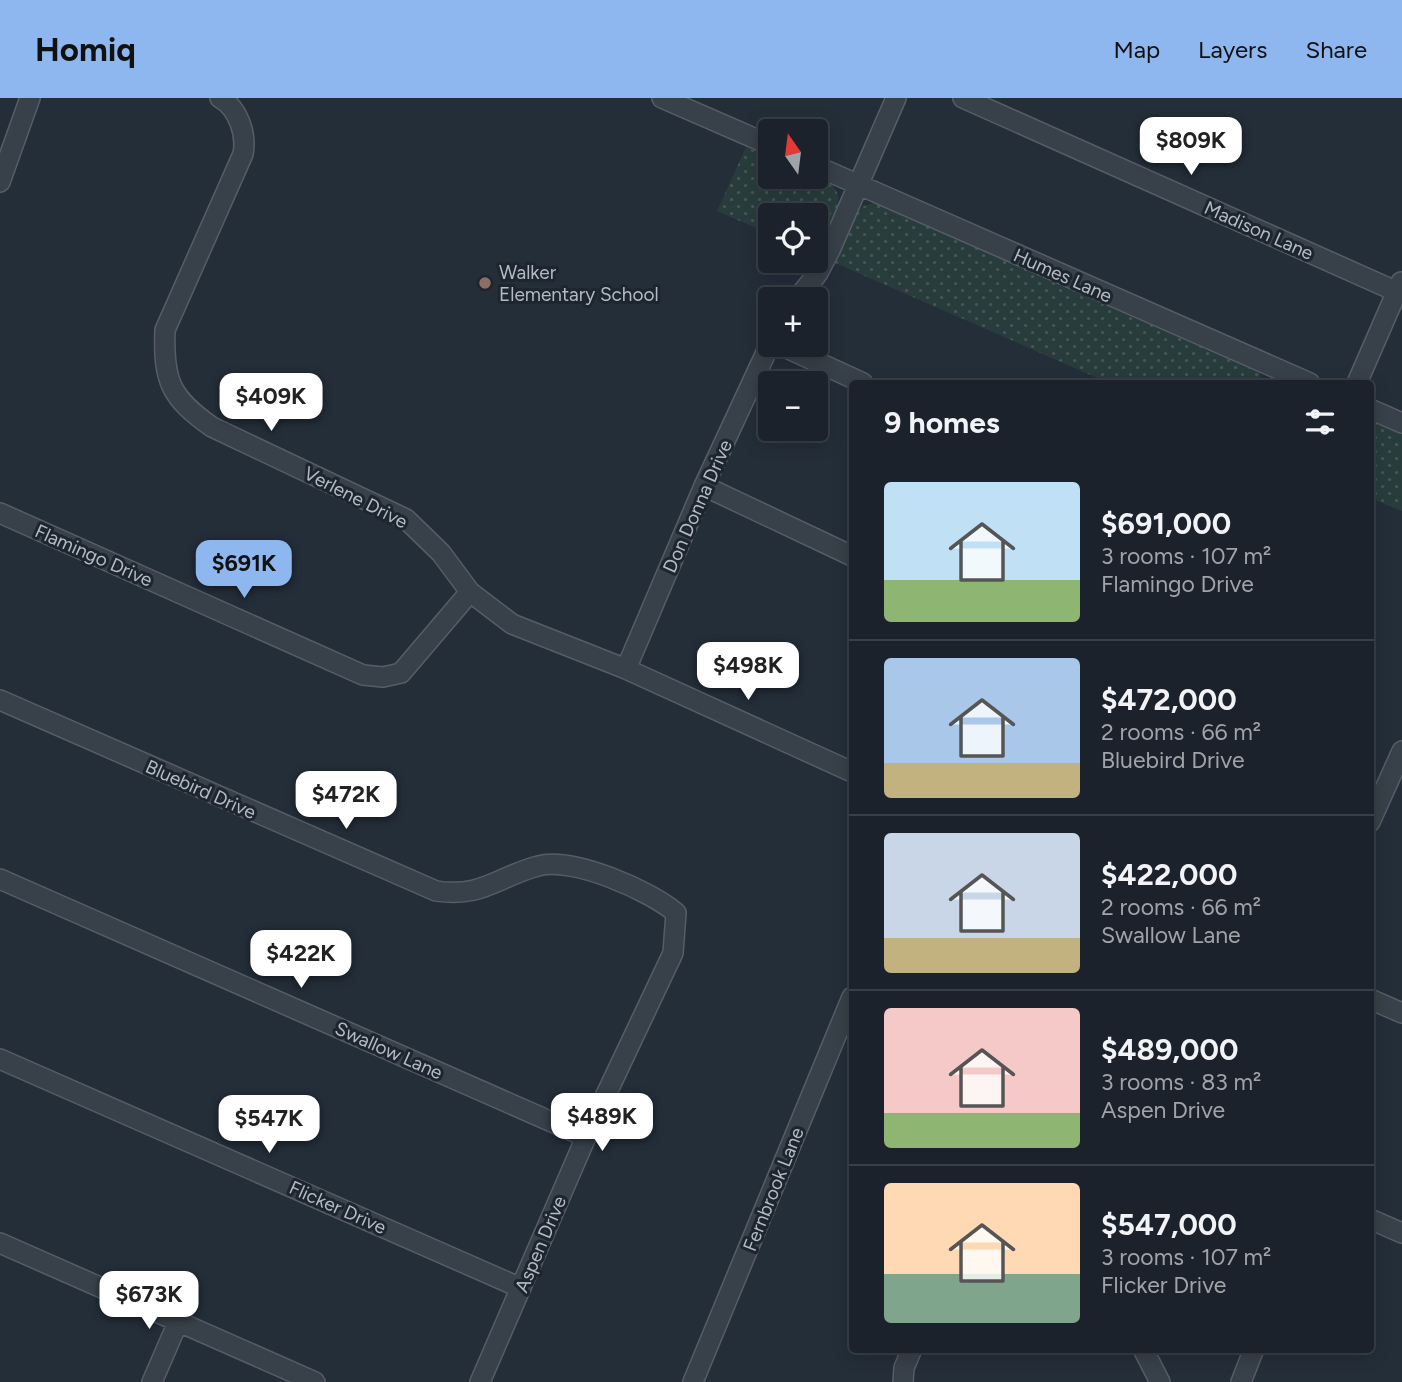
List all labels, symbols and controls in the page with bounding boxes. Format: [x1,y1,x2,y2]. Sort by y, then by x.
text: Homiq [35,30,136,69]
text: Map [1113,35,1160,64]
text: Layers [1198,35,1267,64]
text: Share [1305,35,1367,64]
pin: $809K [1142,118,1240,177]
north arrow [758,119,828,189]
map controls [758,119,828,441]
text: $809K [1156,126,1226,154]
street label: Madison Lane [1201,196,1317,265]
button: locate [758,203,828,273]
street label: Humes Lane [1010,243,1116,307]
place label: Walker Elementary School [499,261,659,306]
marker: Walker Elementary School [477,275,493,291]
button: + [758,287,828,357]
button: − [758,371,828,441]
pin: $409K [222,374,320,433]
text: $409K [236,382,306,410]
icon: filters [1301,403,1339,441]
text: 9 homes [884,404,1000,441]
street label: Don Donna Drive [658,436,737,576]
street label: Verlene Drive [300,461,412,533]
text: $691,000 [1101,505,1231,542]
icon: home [940,510,1024,594]
street label: Flamingo Drive [31,519,156,592]
pin: $691K [195,540,293,600]
text: 3 rooms · 107 m² [1101,542,1271,570]
text: $691K [212,549,276,577]
text: Flamingo Drive [1101,570,1254,598]
pin: $498K [699,642,797,702]
text: $498K [713,651,783,679]
text: $472,000 [1101,681,1237,718]
icon: home [940,686,1024,770]
text: 2 rooms · 66 m² [1101,718,1261,746]
text: Bluebird Drive [1101,746,1244,774]
street label: Bluebird Drive [142,755,260,824]
pin: $472K [297,772,395,831]
text: $472K [312,780,380,808]
text: $422,000 [1101,856,1237,893]
icon: home [940,861,1024,945]
text: 2 rooms · 66 m² [1101,893,1261,921]
text: Swallow Lane [1101,921,1241,949]
pin: $422K [252,930,350,990]
text: $422K [266,939,336,967]
street label: Swallow Lane [331,1017,446,1084]
text: $489,000 [1101,1031,1238,1068]
icon: home [940,1036,1024,1120]
text: 3 rooms · 83 m² [1101,1068,1261,1096]
pin: $489K [553,1094,651,1153]
pin: $547K [220,1096,318,1155]
text: Aspen Drive [1101,1096,1225,1124]
text: $489K [567,1102,637,1130]
text: $547K [235,1104,303,1132]
street label: Fernbrook Lane [738,1124,809,1255]
street label: Flicker Drive [286,1176,390,1239]
street label: Aspen Drive [510,1192,571,1296]
text: $547,000 [1101,1206,1237,1243]
icon: home [940,1211,1024,1295]
text: 3 rooms · 107 m² [1101,1243,1271,1271]
text: Flicker Drive [1101,1271,1226,1299]
pin: $673K [100,1272,198,1331]
text: $673K [116,1280,182,1308]

